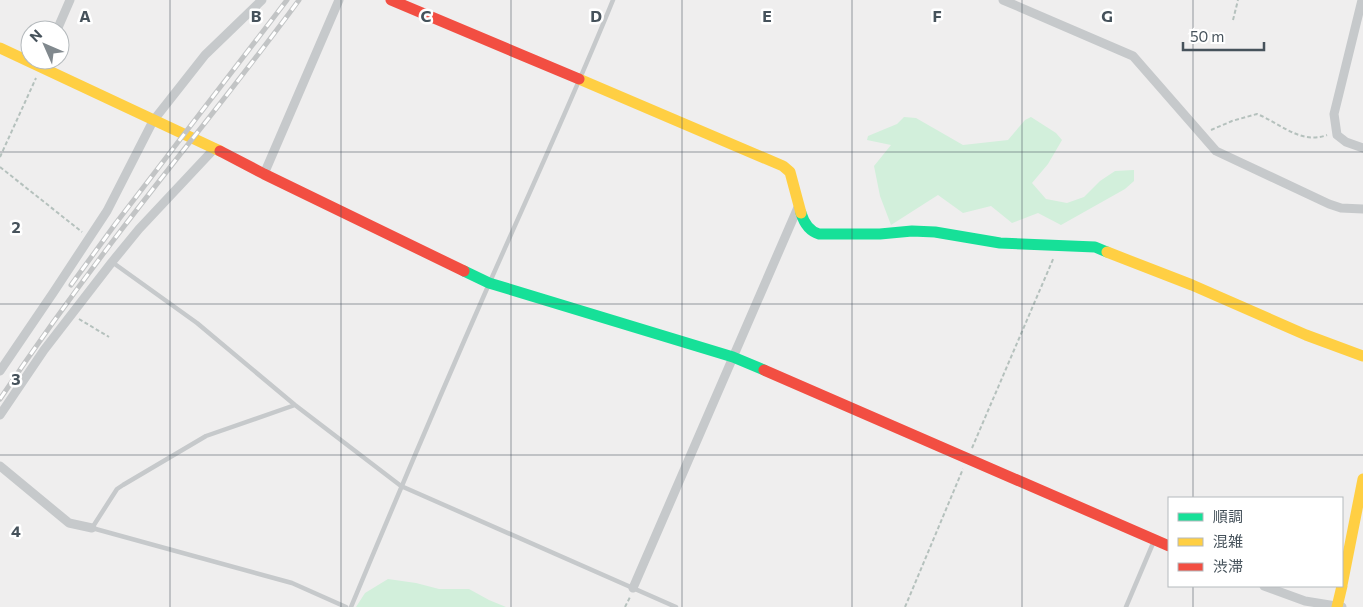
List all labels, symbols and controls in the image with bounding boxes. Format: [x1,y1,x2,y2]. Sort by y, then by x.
text: A [79,6,91,25]
text: B [251,6,262,25]
text: C [421,6,432,25]
text: D [590,6,602,25]
text: E [762,6,772,25]
text: F [932,6,942,25]
text: G [1101,6,1113,25]
north arrow [20,20,70,70]
scale bar [1183,20,1264,52]
text: N [26,26,45,45]
text: 50 m [1190,27,1224,45]
text: 2 [11,217,21,236]
text: 3 [11,369,21,388]
legend [1168,497,1343,587]
text: 順調 [1213,507,1243,525]
text: 4 [11,521,21,540]
text: 混雑 [1213,532,1243,550]
text: 渋滞 [1213,557,1243,575]

